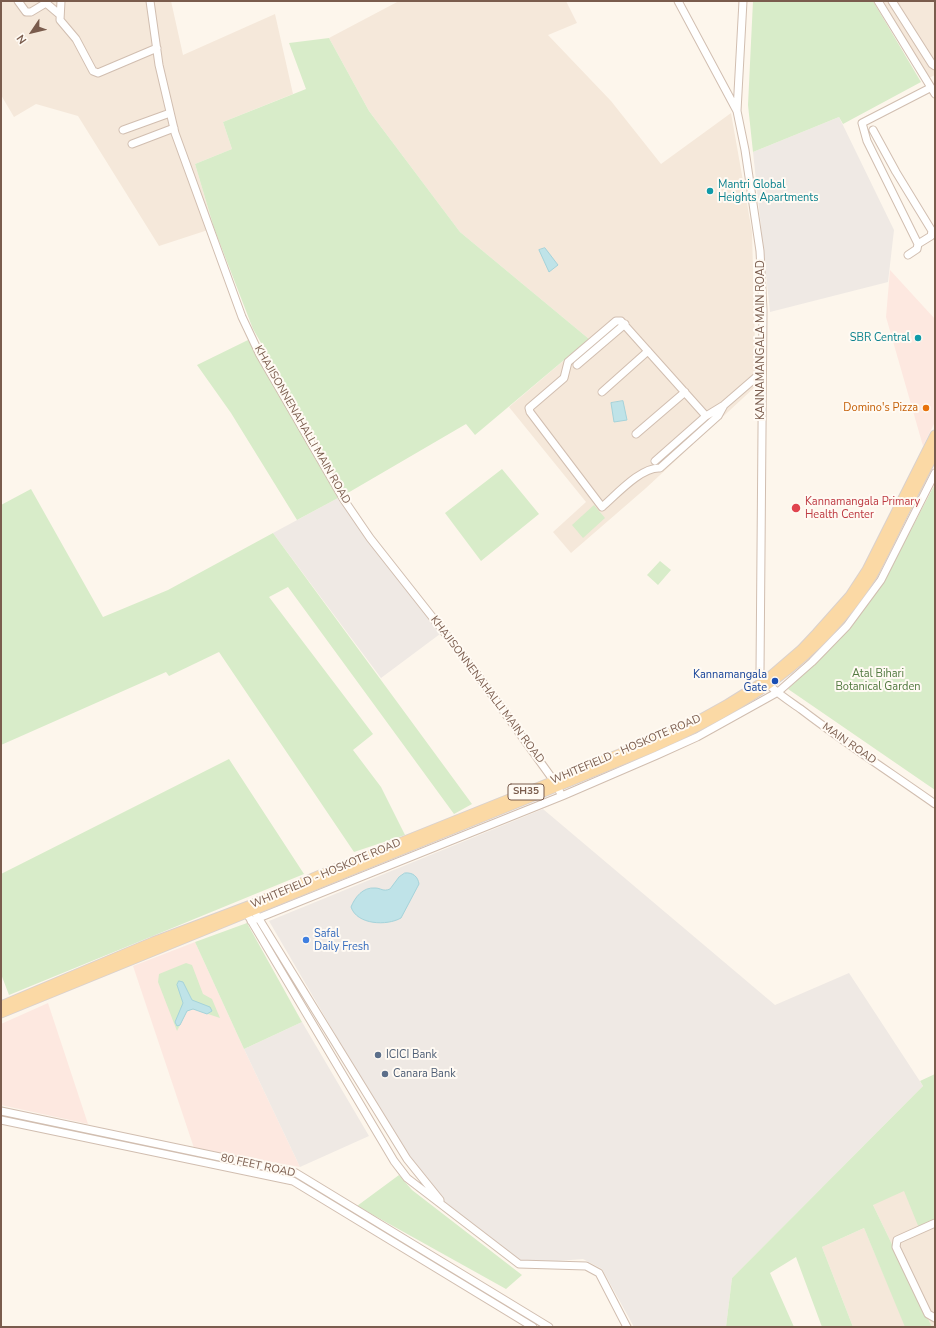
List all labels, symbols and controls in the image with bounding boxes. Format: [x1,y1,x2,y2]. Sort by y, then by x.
north arrow [12,12,52,52]
text: N [13,32,30,47]
place label: Mantri Global Heights Apartments [718,178,818,204]
marker: Mantri Global Heights Apartments [705,186,715,196]
street label: KANNAMANGALA MAIN ROAD [754,260,768,420]
place label: SBR Central [850,331,910,345]
marker: SBR Central [913,333,923,343]
street label: KHAJISONNENAHALLI MAIN ROAD [251,343,353,507]
place label: Domino's Pizza [843,401,918,415]
marker: Domino's Pizza [921,403,931,413]
place label: Kannamangala Primary Health Center [805,495,920,521]
marker: Kannamangala Primary Health Center [790,502,802,514]
street label: KHAJISONNENAHALLI MAIN ROAD [427,614,547,766]
park label: Atal Bihari Botanical Garden [835,667,921,693]
place label: Kannamangala Gate [693,668,767,694]
marker: Kannamangala Gate [770,676,780,686]
street label: WHITEFIELD - HOSKOTE ROAD [549,712,703,788]
street label: MAIN ROAD [819,721,879,767]
road number: SH35 [508,784,544,800]
street label: WHITEFIELD - HOSKOTE ROAD [249,836,403,912]
place label: Safal Daily Fresh [314,927,369,953]
marker: Safal Daily Fresh [301,935,311,945]
place label: ICICI Bank [386,1048,437,1062]
marker: ICICI Bank [373,1050,383,1060]
place label: Canara Bank [393,1067,456,1081]
marker: Canara Bank [380,1069,390,1079]
street label: 80 FEET ROAD [219,1152,297,1180]

